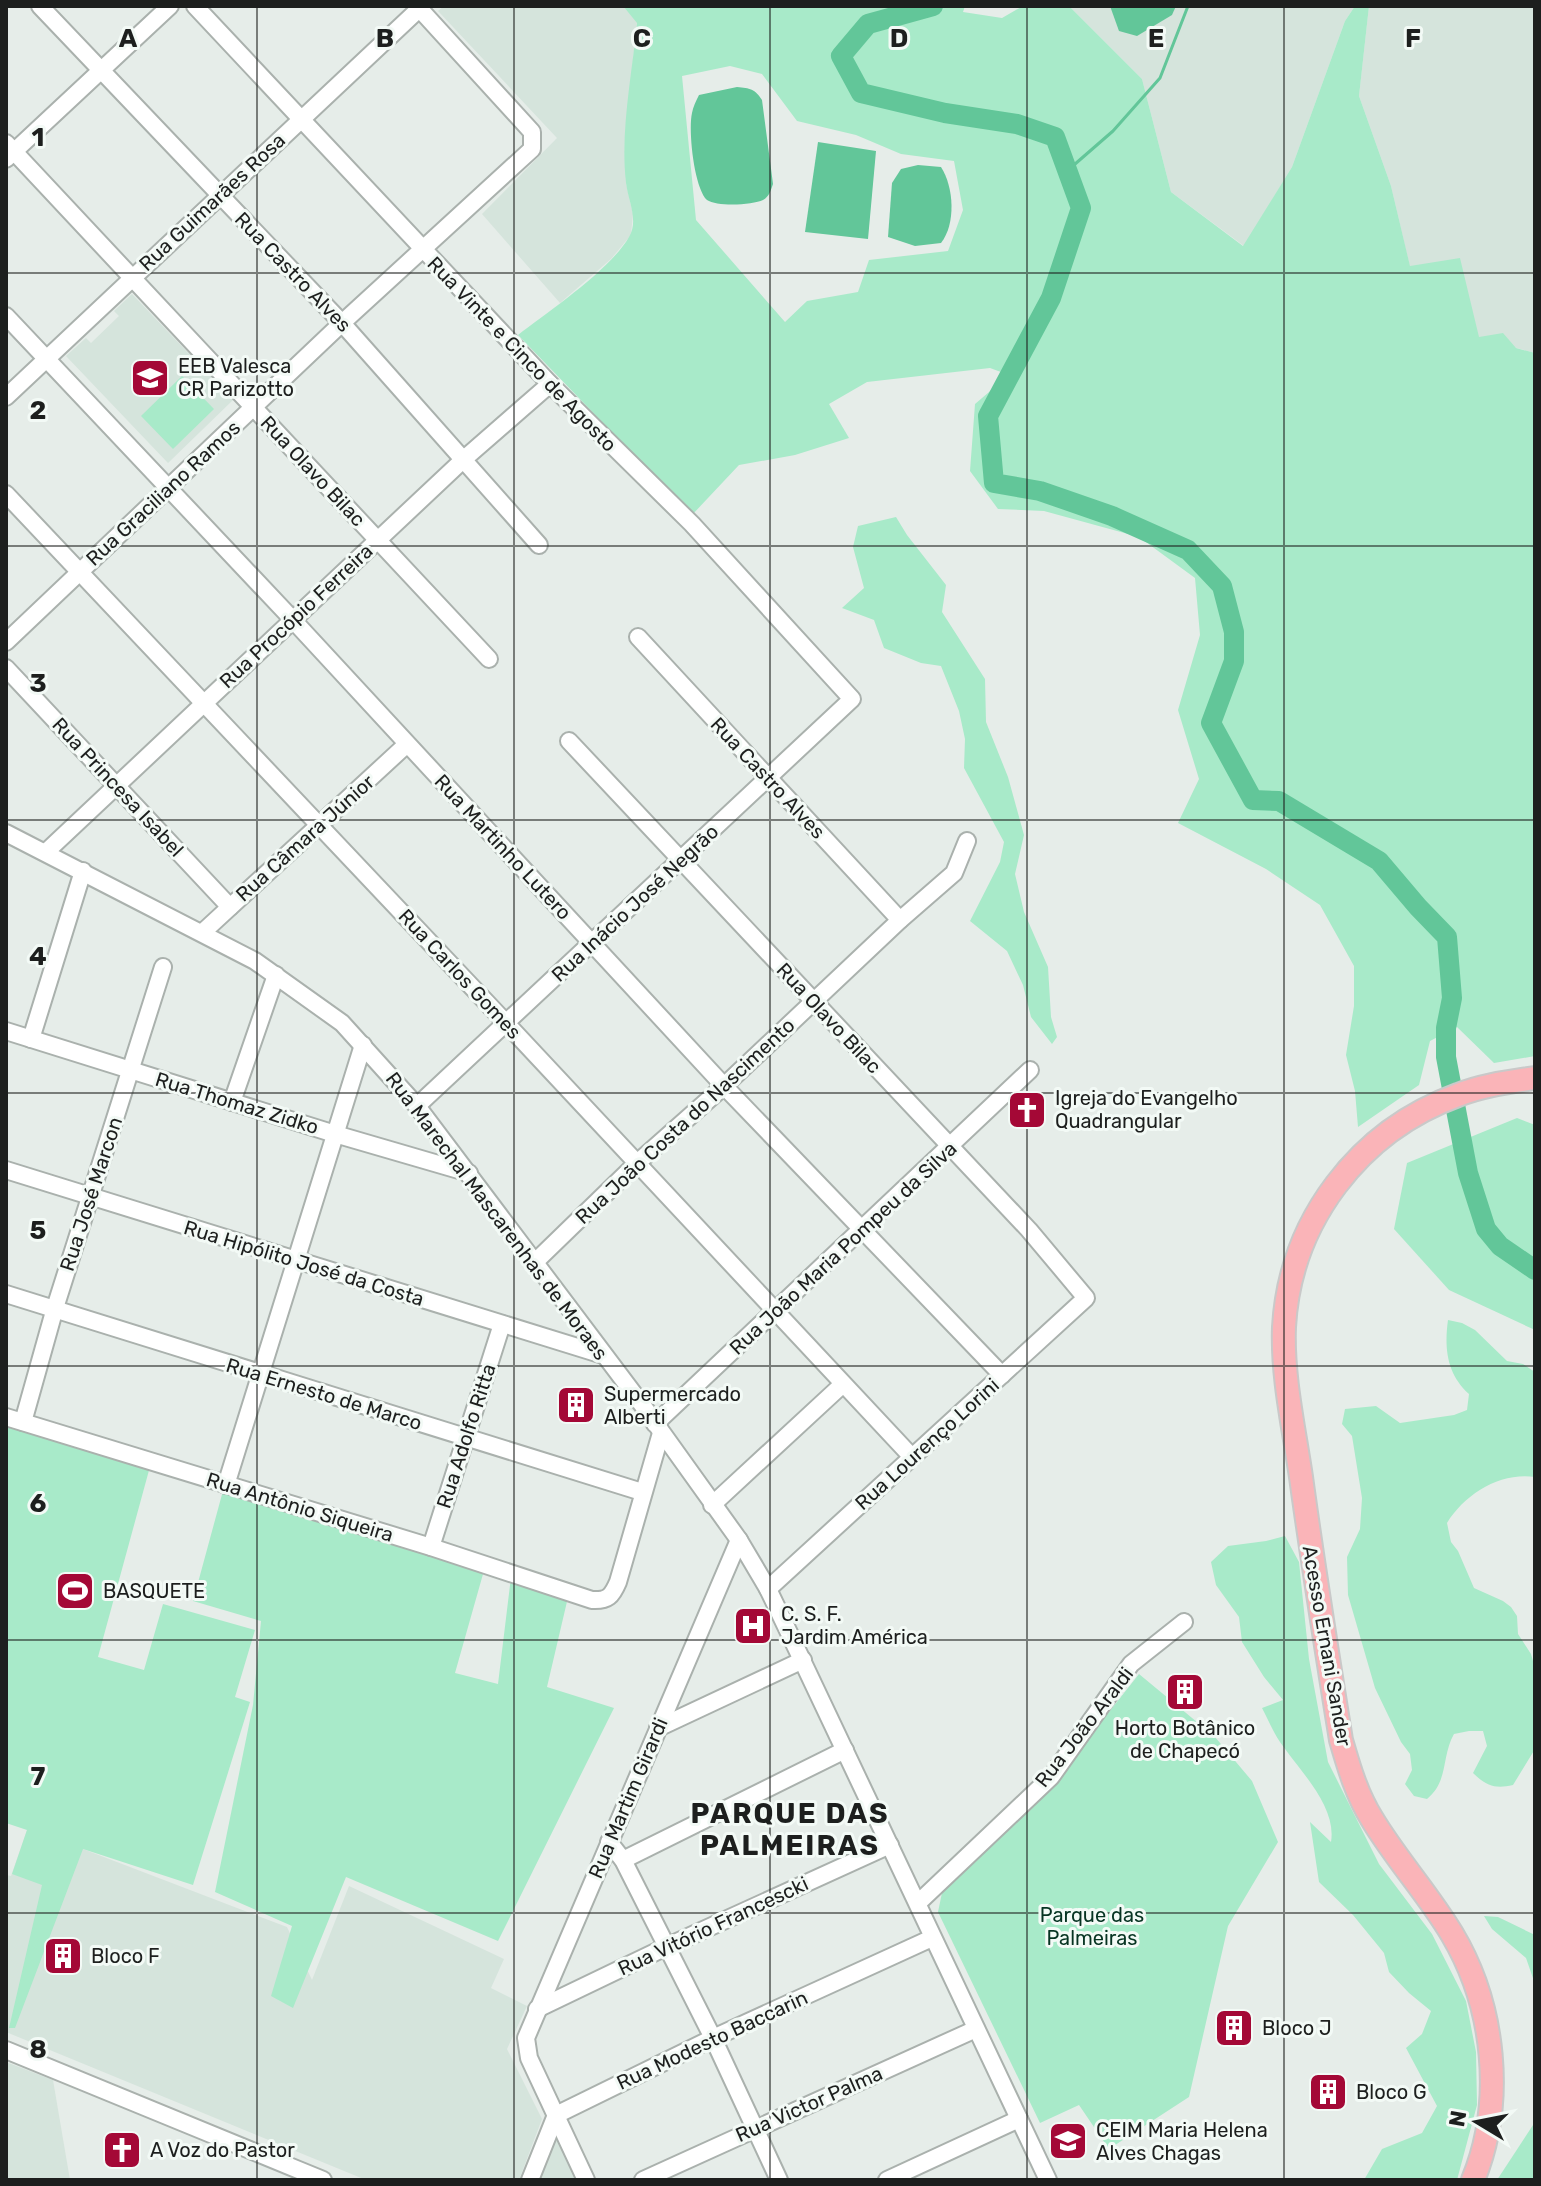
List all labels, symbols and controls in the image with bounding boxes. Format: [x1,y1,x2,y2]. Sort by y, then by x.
text: A [119,23,138,54]
text: B [376,23,394,54]
text: C [633,23,651,54]
text: D [890,23,908,54]
text: E [1148,23,1164,54]
text: F [1405,23,1421,54]
text: 1 [32,122,44,153]
street label: Rua Guimarães Rosa [134,128,290,276]
street label: Rua Castro Alves [230,207,356,337]
street label: Rua Vinte e Cinco de Agosto [422,252,622,456]
place label: EEB Valesca CR Parizotto [178,354,294,401]
school or university icon: EEB Valesca CR Parizotto [129,357,171,399]
text: 2 [30,395,46,426]
street label: Rua Olavo Bilac [256,411,370,531]
street label: Rua Graciliano Ramos [81,415,245,571]
street label: Rua Procópio Ferreira [214,539,378,693]
text: 3 [29,668,47,699]
street label: Rua Princesa Isabel [47,712,189,862]
street label: Rua Castro Alves [706,712,830,844]
street label: Rua Câmara Júnior [231,769,380,907]
street label: Rua Martinho Lutero [429,769,577,925]
street label: Rua Inácio José Negrão [547,819,723,987]
street label: Rua Carlos Gomes [394,904,526,1044]
text: 4 [29,941,47,972]
street label: Rua Olavo Bilac [772,958,886,1078]
street label: Rua João Costa do Nascimento [570,1013,800,1229]
street label: Rua Thomaz Zidko [153,1067,321,1139]
street label: Rua Marechal Mascarenhas de Moraes [381,1067,613,1365]
place label: Igreja do Evangelho Quadrangular [1055,1086,1238,1133]
church icon: Igreja do Evangelho Quadrangular [1006,1089,1048,1131]
street label: Rua José Marcon [55,1114,127,1274]
street label: Rua João Maria Pompeu da Silva [724,1136,962,1360]
text: 5 [30,1215,46,1246]
street label: Rua Hipólito José da Costa [181,1215,427,1311]
street label: Rua Ernesto de Marco [223,1353,425,1435]
street label: Rua Adolfo Ritta [431,1361,501,1511]
street label: Rua Lourenço Lorini [850,1373,1004,1515]
place label: Supermercado Alberti [604,1382,741,1429]
building icon: Supermercado Alberti [555,1384,597,1426]
street label: Rua Antônio Siqueira [204,1467,396,1547]
text: 6 [30,1488,47,1519]
street label: Acesso Ernani Sander [1298,1544,1357,1749]
sports icon: BASQUETE [54,1570,96,1612]
place label: BASQUETE [103,1579,205,1603]
place label: C. S. F. Jardim América [781,1602,928,1649]
hospital icon: C. S. F. Jardim América [732,1605,774,1647]
street label: Rua João Araldi [1030,1662,1138,1792]
building icon: Horto Botânico de Chapecó [1164,1671,1206,1713]
street label: Rua Martim Girardi [583,1714,673,1882]
place label: Horto Botânico de Chapecó [1115,1716,1255,1763]
text: 7 [31,1761,46,1792]
district label: PARQUE DAS PALMEIRAS [691,1797,889,1862]
street label: Rua Vitório Francescki [614,1871,812,1981]
park label: Parque das Palmeiras [1040,1903,1144,1950]
building icon: Bloco F [42,1935,84,1977]
place label: Bloco F [91,1944,160,1968]
street label: Rua Modesto Baccarin [613,1985,811,2095]
building icon: Bloco J [1213,2007,1255,2049]
place label: Bloco J [1262,2016,1332,2040]
text: 8 [29,2034,47,2065]
street label: Rua Victor Palma [732,2061,886,2147]
building icon: Bloco G [1307,2071,1349,2113]
place label: Bloco G [1356,2080,1427,2104]
north arrow [1437,2082,1517,2162]
text: N [1443,2108,1472,2129]
place label: CEIM Maria Helena Alves Chagas [1096,2118,1268,2165]
school or university icon: CEIM Maria Helena Alves Chagas [1047,2120,1089,2162]
church icon: A Voz do Pastor [101,2129,143,2171]
place label: A Voz do Pastor [150,2138,295,2162]

